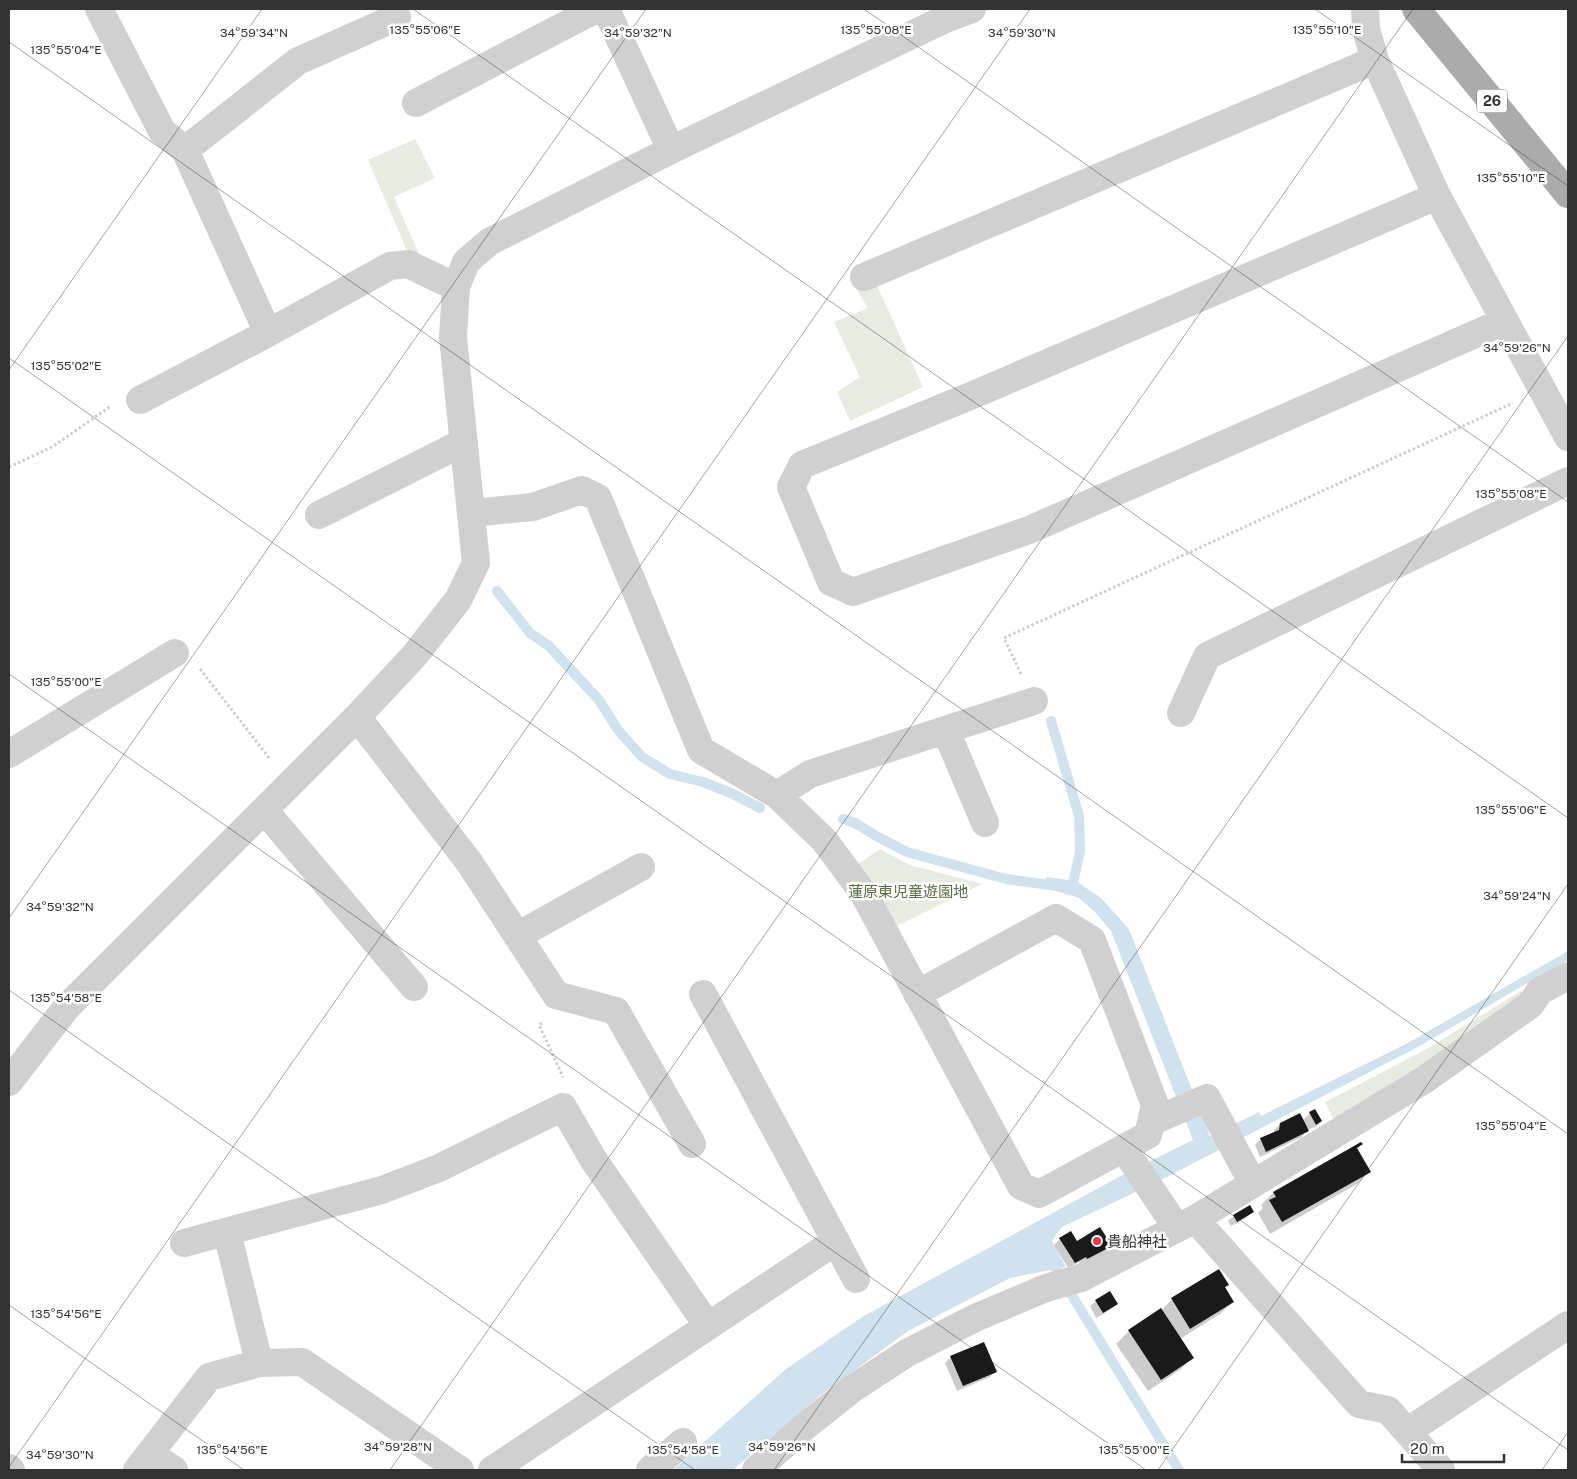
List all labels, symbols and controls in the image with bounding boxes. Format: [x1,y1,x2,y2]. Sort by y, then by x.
text: 135°55'06"E [389,23,461,37]
text: 135°55'08"E [840,23,912,37]
text: 135°55'10"E [1293,23,1361,37]
text: 34°59'34"N [220,26,288,40]
text: 34°59'32"N [604,26,672,40]
text: 34°59'30"N [988,26,1056,40]
text: 135°55'04"E [30,43,102,57]
road number: 26 [1477,90,1507,112]
text: 135°55'10"E [1477,171,1545,185]
text: 34°59'26"N [1483,341,1551,355]
text: 135°55'02"E [30,359,102,373]
text: 135°55'08"E [1475,487,1547,501]
text: 135°55'00"E [30,675,102,689]
text: 135°55'06"E [1475,803,1547,817]
park label: 蓮原東児童遊園地 [848,883,968,900]
text: 34°59'24"N [1483,889,1551,903]
text: 34°59'32"N [26,900,94,914]
text: 135°54'58"E [30,991,102,1005]
text: 135°55'04"E [1475,1119,1547,1133]
place label: 貴船神社 [1107,1233,1167,1250]
marker: 貴船神社 [1091,1235,1103,1247]
text: 135°54'56"E [30,1307,102,1321]
scale bar [1402,1432,1504,1464]
text: 34°59'28"N [364,1440,432,1454]
text: 34°59'26"N [748,1440,816,1454]
text: 20 m [1410,1440,1445,1457]
text: 135°54'56"E [196,1443,268,1457]
text: 135°54'58"E [647,1443,719,1457]
text: 135°55'00"E [1098,1443,1170,1457]
text: 34°59'30"N [26,1448,94,1462]

